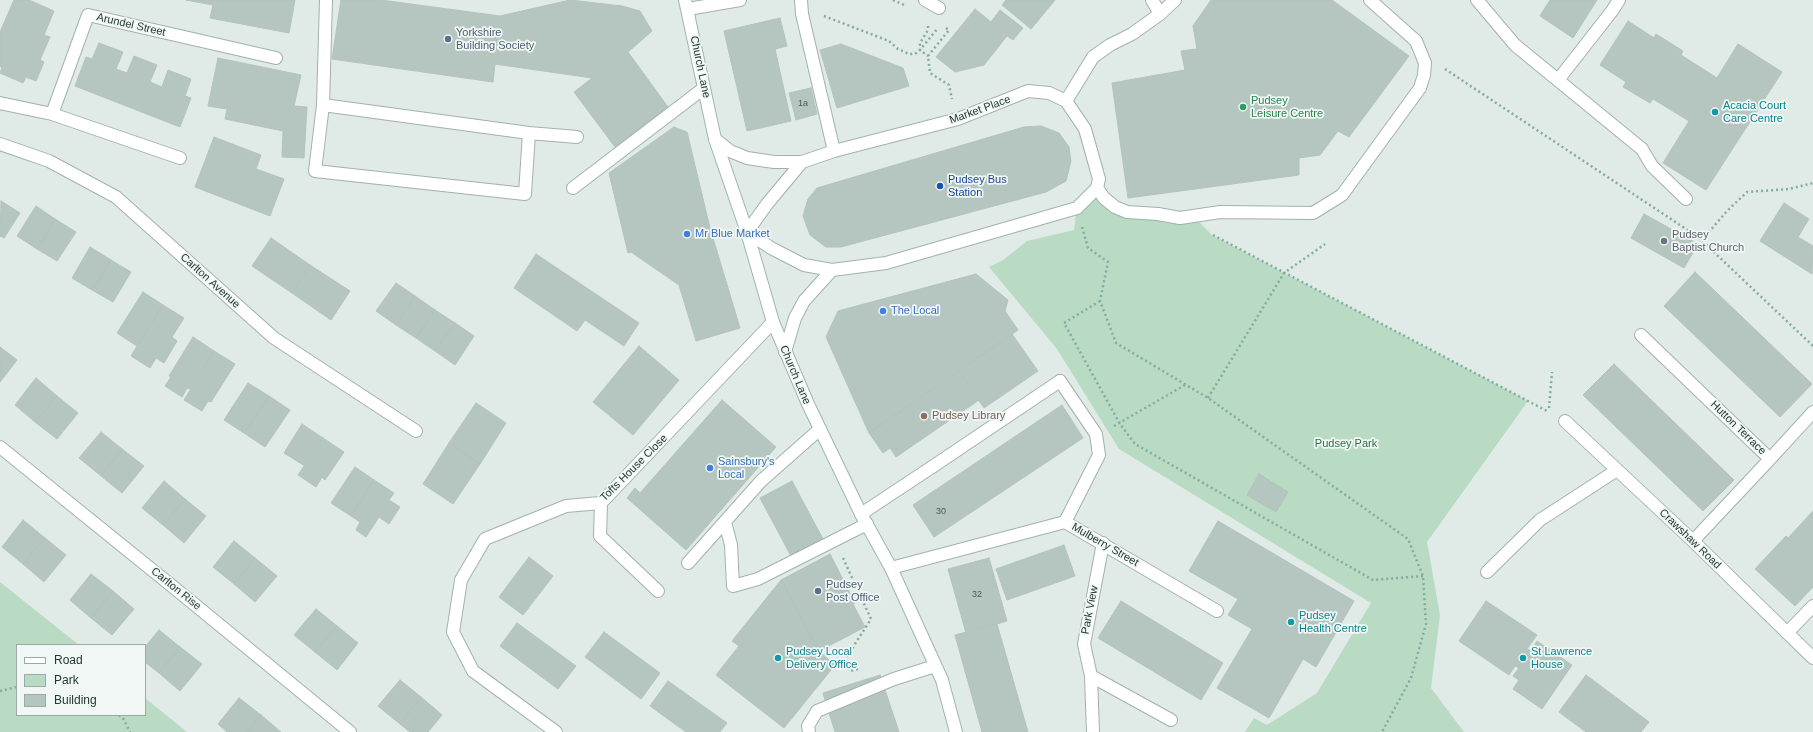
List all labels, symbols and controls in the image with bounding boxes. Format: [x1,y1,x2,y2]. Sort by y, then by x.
street label: Arundel Street [95,11,167,39]
place label: Yorkshire Building Society [456,26,534,52]
marker: Yorkshire Building Society [443,34,453,44]
street label: Church Lane [687,35,713,99]
street label: Market Place [948,93,1012,127]
place label: Pudsey Leisure Centre [1251,94,1323,120]
house number: 1a [798,99,808,109]
place label: Acacia Court Care Centre [1723,99,1786,125]
marker: Pudsey Leisure Centre [1238,102,1248,112]
marker: Acacia Court Care Centre [1710,107,1720,117]
place label: Pudsey Bus Station [948,173,1007,199]
marker: Pudsey Bus Station [935,181,945,191]
place label: Mr Blue Market [695,227,770,241]
place label: Pudsey Baptist Church [1672,228,1744,254]
marker: Mr Blue Market [682,229,692,239]
marker: Pudsey Baptist Church [1659,236,1669,246]
street label: Carlton Avenue [177,251,243,311]
place label: The Local [891,304,939,318]
marker: The Local [878,306,888,316]
street label: Church Lane [777,343,813,407]
street label: Hutton Terrace [1707,398,1769,458]
place label: Pudsey Library [932,409,1005,423]
marker: Pudsey Library [919,411,929,421]
street label: Tofts House Close [598,432,670,504]
park label: Pudsey Park [1315,437,1377,451]
place label: Sainsbury's Local [718,455,775,481]
marker: Sainsbury's Local [705,463,715,473]
street label: Crawshaw Road [1656,506,1724,572]
house number: 30 [936,507,946,517]
street label: Mulberry Street [1069,520,1141,570]
street label: Carlton Rise [148,565,204,613]
place label: Pudsey Post Office [826,578,880,604]
street label: Park View [1079,585,1101,635]
marker: Pudsey Post Office [813,586,823,596]
house number: 32 [972,590,982,600]
place label: Pudsey Health Centre [1299,609,1367,635]
marker: Pudsey Health Centre [1286,617,1296,627]
legend [16,644,146,716]
place label: Pudsey Local Delivery Office [786,645,857,671]
place label: St Lawrence House [1531,645,1592,671]
text: Road [54,653,83,667]
marker: Pudsey Local Delivery Office [773,653,783,663]
marker: St Lawrence House [1518,653,1528,663]
text: Park [54,673,79,687]
text: Building [54,693,97,707]

